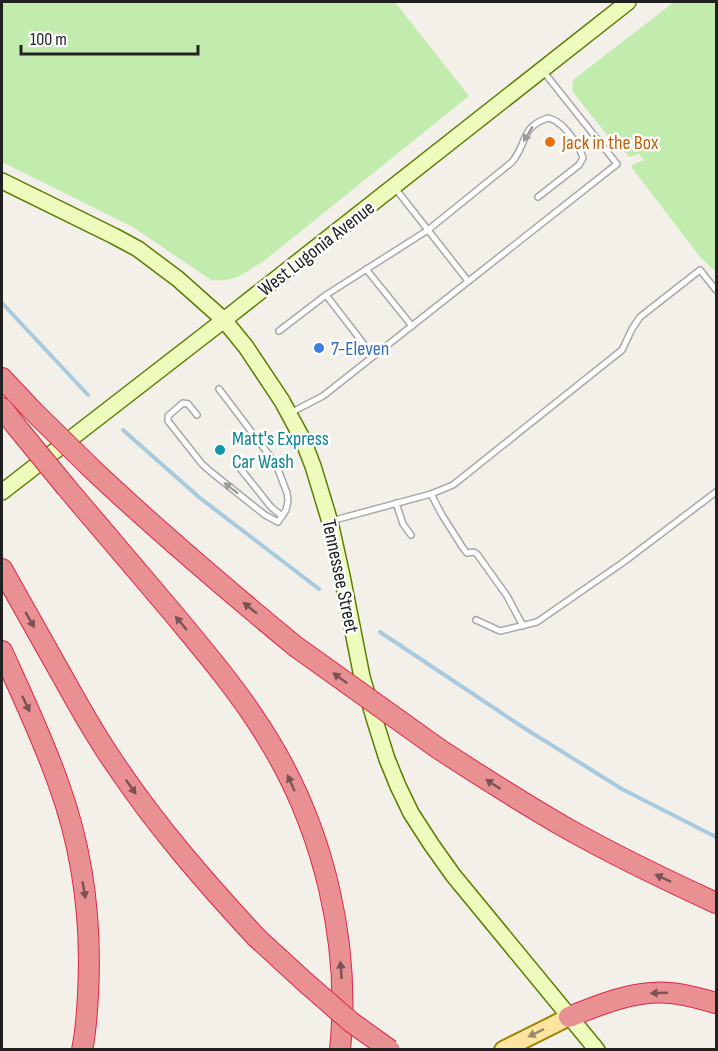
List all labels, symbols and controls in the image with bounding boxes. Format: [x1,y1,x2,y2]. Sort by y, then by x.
scale bar [21,18,198,56]
text: 100 m [30,29,67,50]
one-way arrow [523,125,534,142]
place label: Jack in the Box [561,131,659,155]
marker: Jack in the Box [543,135,557,149]
street label: West Lugonia Avenue [254,196,380,302]
place label: 7-Eleven [331,337,389,361]
marker: 7-Eleven [312,341,326,355]
place label: Matt's Express Car Wash [232,427,329,474]
marker: Matt's Express Car Wash [213,443,227,457]
one-way arrow [223,481,239,494]
street label: Tennessee Street [316,517,364,635]
one-way arrow [242,602,258,615]
one-way arrow [25,612,36,628]
one-way arrow [175,616,188,631]
one-way arrow [333,673,348,685]
one-way arrow [21,696,31,714]
one-way arrow [287,774,296,791]
one-way arrow [125,779,137,795]
one-way arrow [485,779,501,790]
one-way arrow [655,874,672,883]
one-way arrow [80,880,89,899]
one-way arrow [337,961,346,980]
one-way arrow [650,989,669,998]
one-way arrow [528,1029,545,1038]

